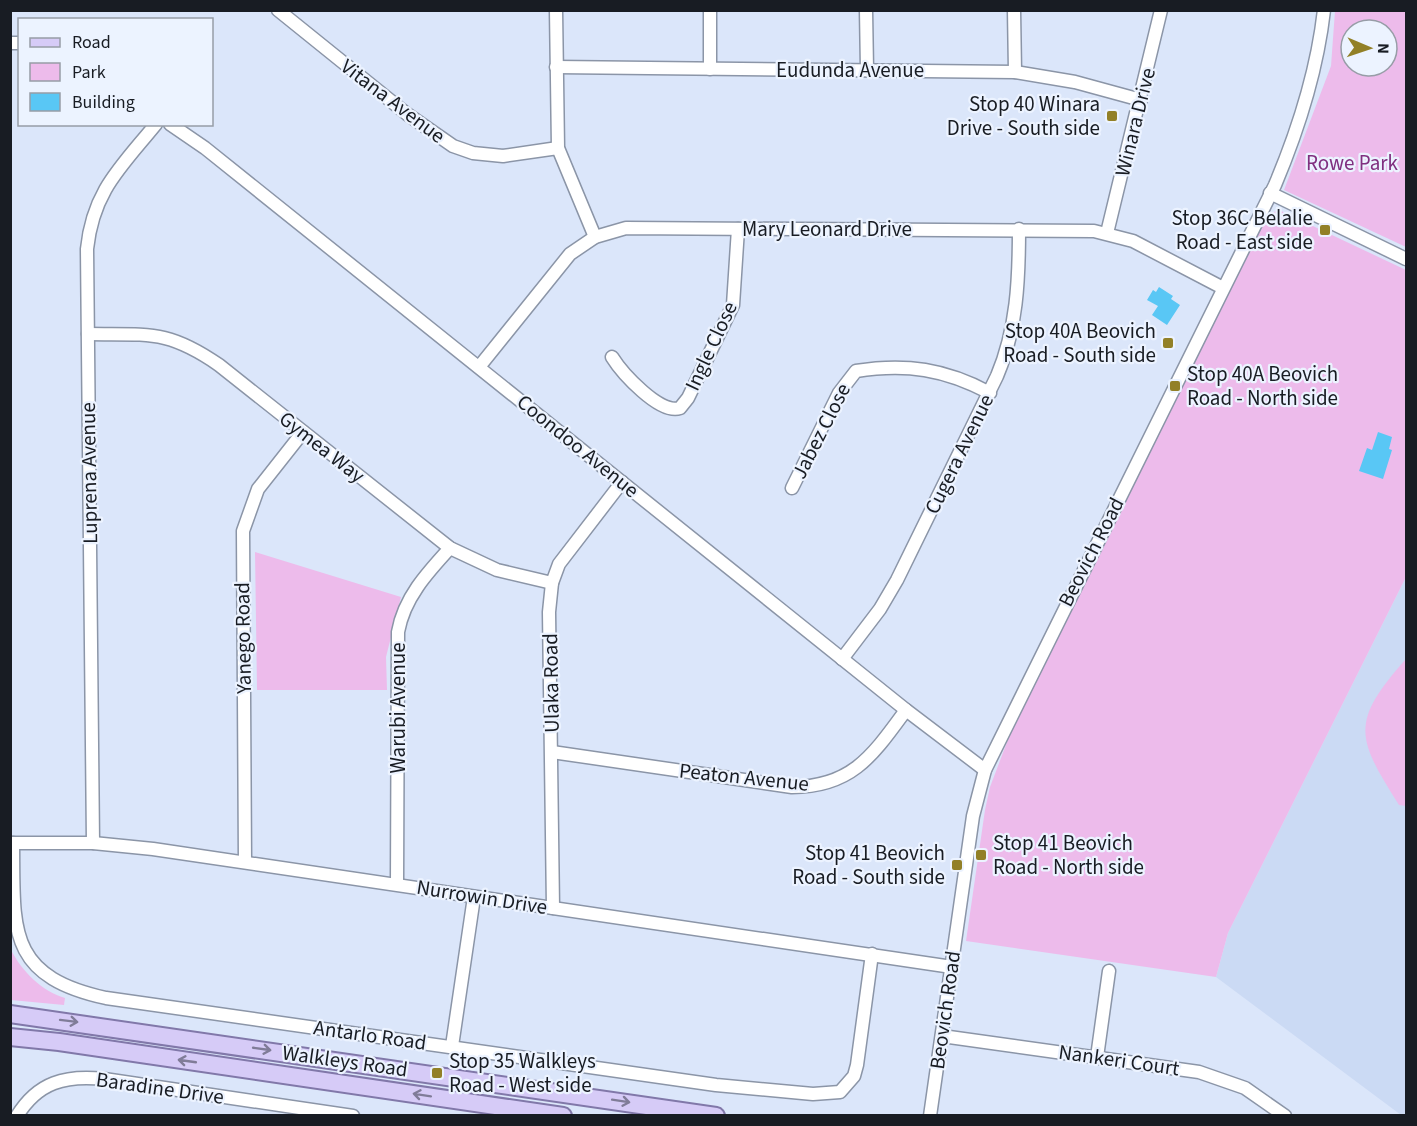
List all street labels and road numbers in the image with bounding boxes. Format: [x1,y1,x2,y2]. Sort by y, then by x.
street label: Vitana Avenue [334,52,452,150]
street label: Eudunda Avenue [776,55,924,85]
street label: Winara Drive [1107,65,1163,179]
street label: Mary Leonard Drive [742,214,912,244]
street label: Ingle Close [677,296,745,396]
street label: Jabez Close [784,378,858,484]
street label: Coondoo Avenue [510,387,646,505]
street label: Cugera Avenue [917,389,1001,519]
street label: Luprena Avenue [73,402,105,544]
street label: Gymea Way [273,404,371,490]
street label: Beovich Road [1051,492,1131,612]
street label: Yanego Road [227,582,259,695]
street label: Ulaka Road [535,633,567,733]
street label: Warubi Avenue [383,642,413,774]
street label: Peaton Avenue [678,755,810,799]
street label: Nurrowin Drive [414,872,550,922]
street label: Beovich Road [922,949,968,1071]
street label: Antarlo Road [312,1012,428,1058]
street label: Walkleys Road [280,1037,410,1085]
street label: Nankeri Court [1057,1037,1181,1083]
street label: Baradine Drive [94,1064,226,1112]

